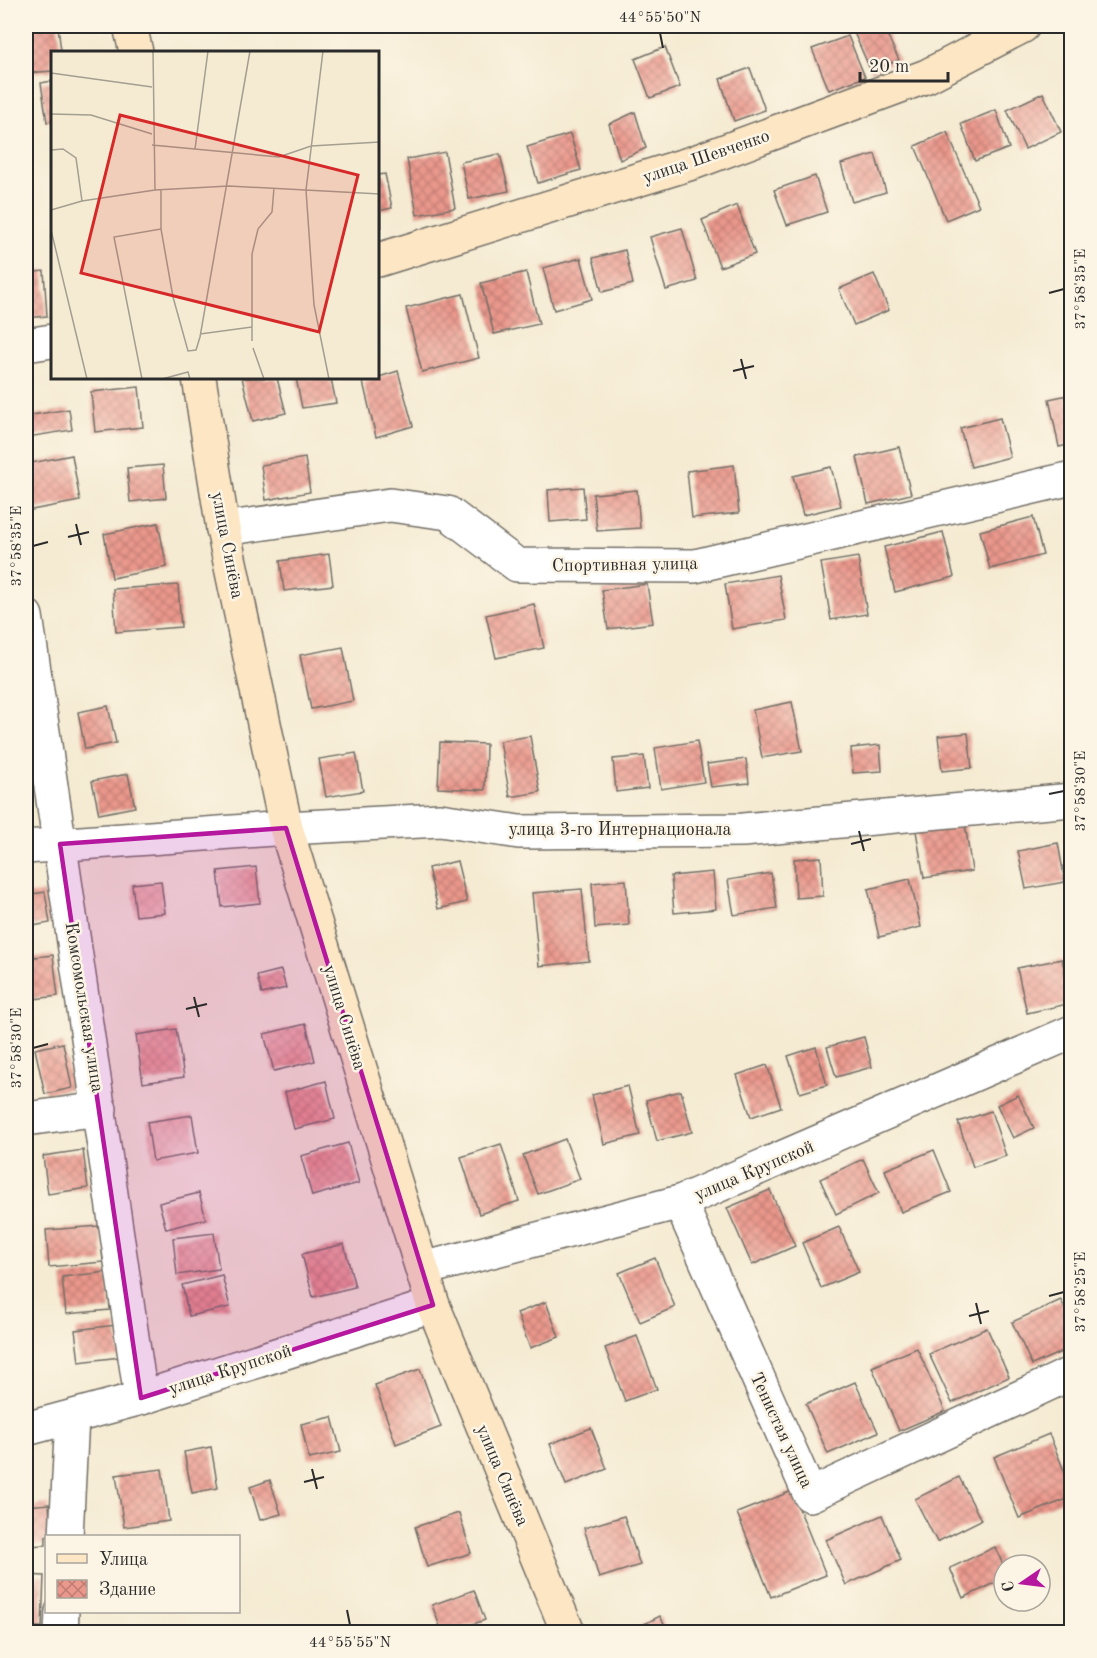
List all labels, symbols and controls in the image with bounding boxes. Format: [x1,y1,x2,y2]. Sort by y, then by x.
text: 44°55'50"N [619,11,701,26]
scale bar [860,45,948,83]
inset map [51,51,380,380]
text: 20 m [869,58,909,76]
street label: улица Шевченко [641,127,772,187]
text: 37°58'35"E [1074,249,1089,329]
street label: улица Синёва [208,490,246,600]
text: 37°58'35"E [10,506,25,586]
street label: Спортивная улица [552,555,698,575]
text: 37°58'30"E [1074,751,1089,831]
street label: улица 3-го Интернационала [509,821,732,839]
street label: Комсомольская улица [62,921,106,1094]
street label: улица Синёва [320,963,369,1072]
text: 37°58'30"E [10,1008,25,1088]
street label: улица Крупской [692,1138,817,1204]
text: 37°58'25"E [1074,1252,1089,1332]
street label: улица Крупской [167,1342,294,1398]
street label: Тенистая улица [746,1370,816,1491]
street label: улица Синёва [473,1422,532,1529]
legend [45,1535,240,1613]
text: Улица [99,1551,148,1569]
north arrow [992,1553,1052,1613]
text: С [1000,1579,1018,1593]
text: Здание [99,1581,156,1599]
text: 44°55'55"N [309,1636,391,1651]

